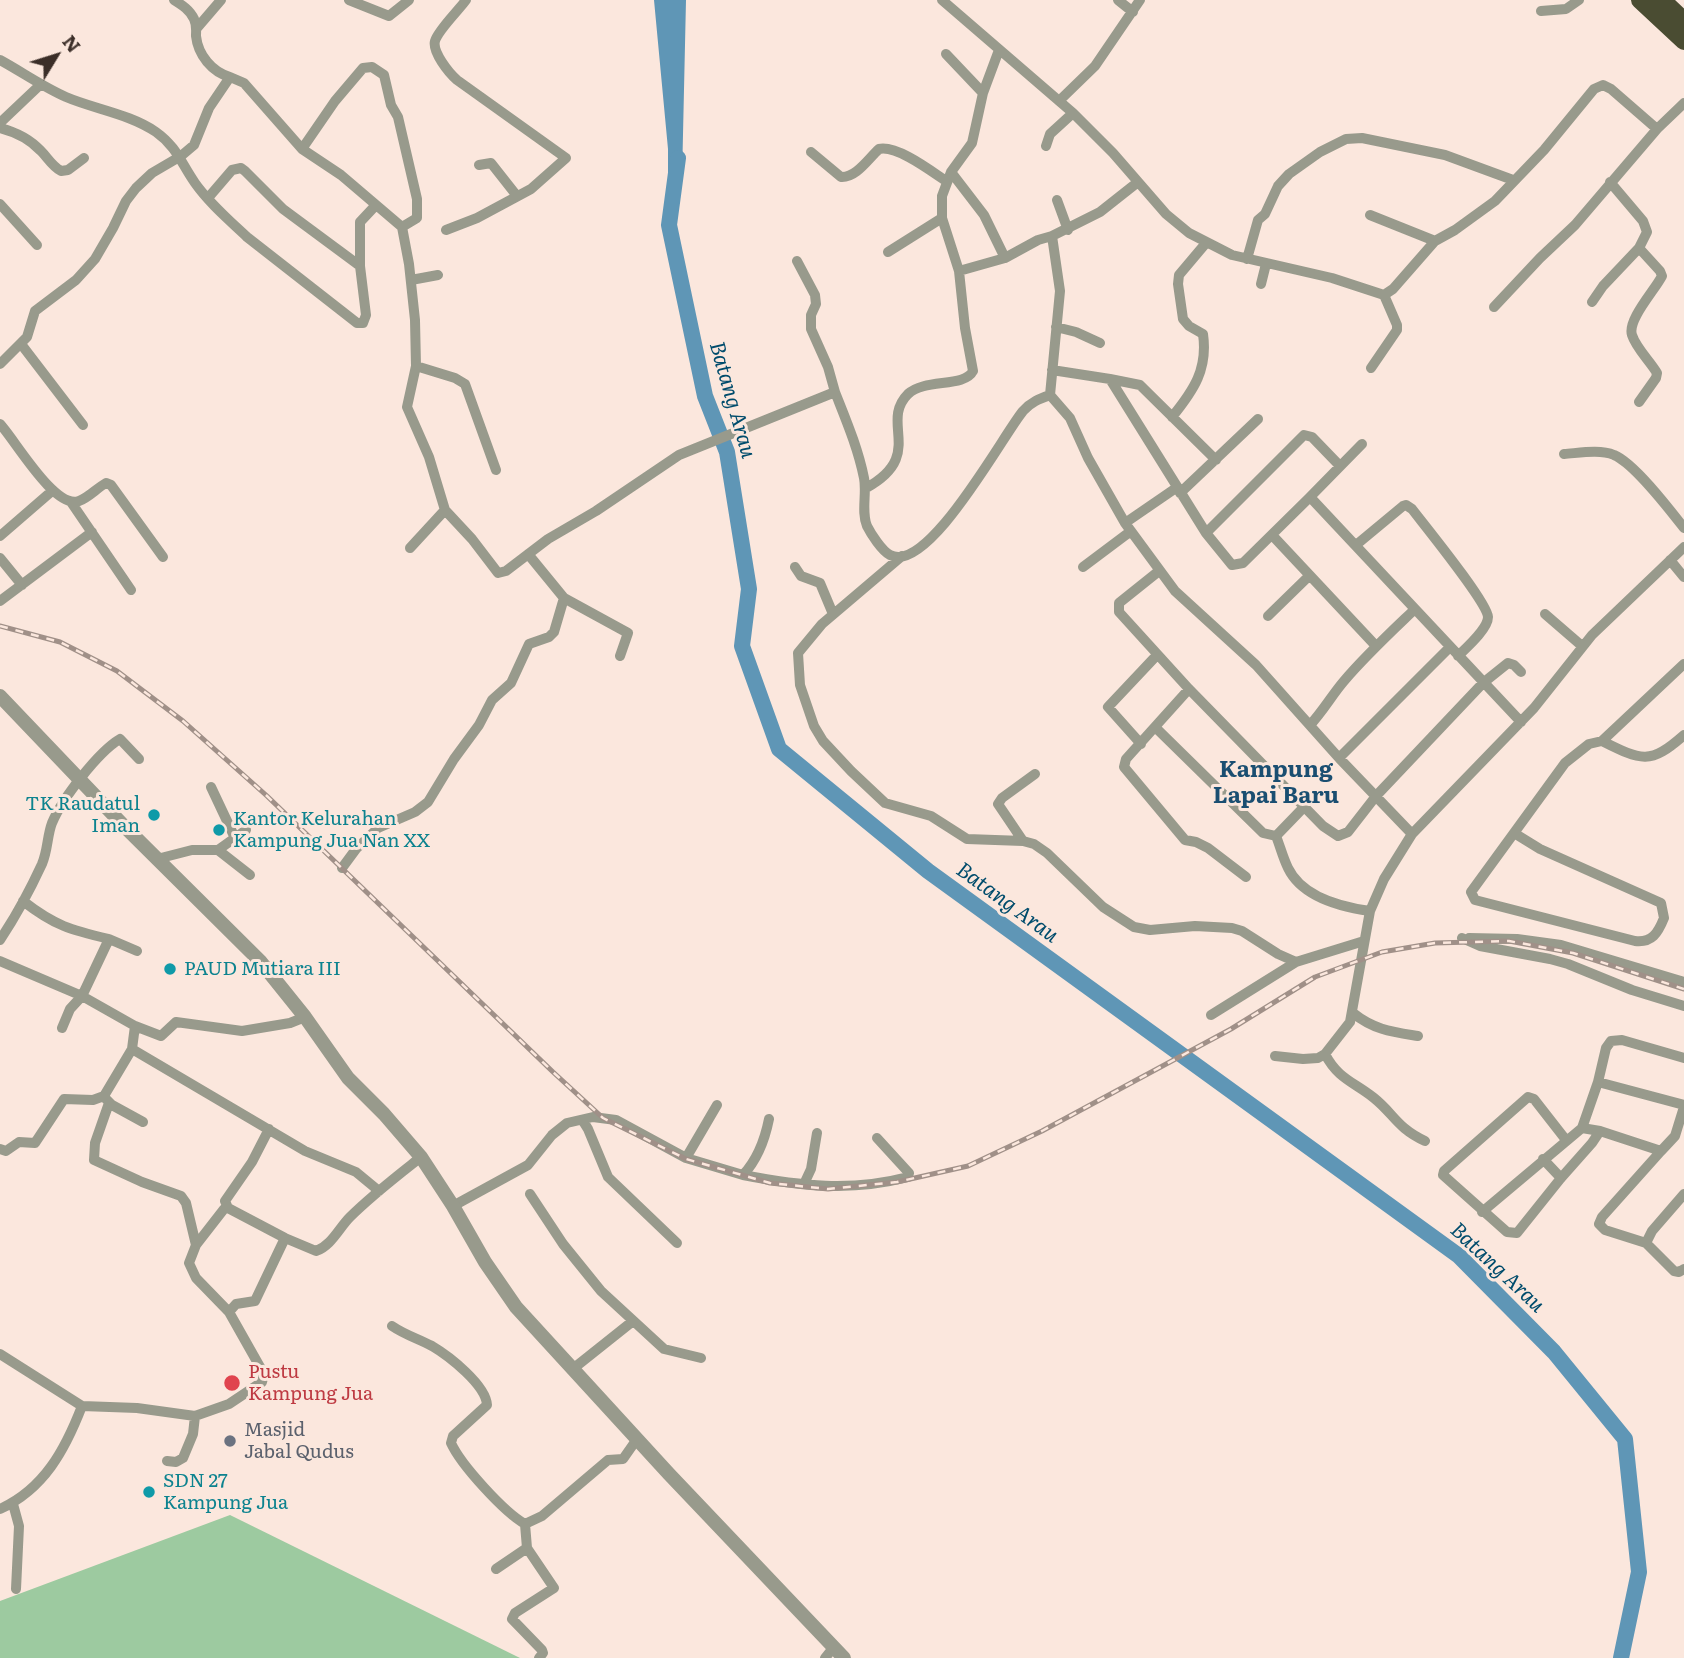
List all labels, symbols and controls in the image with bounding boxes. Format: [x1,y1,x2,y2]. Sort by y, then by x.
north arrow [21,21,91,91]
text: N [57,28,88,58]
water label: Batang Arau [703,339,761,461]
district label: Kampung Lapai Baru [1213,756,1339,810]
place label: TK Raudatul Iman [25,793,140,837]
marker: TK Raudatul Iman [146,807,162,823]
place label: Kantor Kelurahan Kampung Jua Nan XX [233,808,430,852]
marker: Kantor Kelurahan Kampung Jua Nan XX [211,822,227,838]
water label: Batang Arau [951,858,1063,948]
place label: PAUD Mutiara III [184,958,341,980]
marker: PAUD Mutiara III [162,961,178,977]
water label: Batang Arau [1444,1218,1550,1318]
place label: Pustu Kampung Jua [248,1361,373,1405]
marker: Pustu Kampung Jua [222,1373,242,1393]
place label: Masjid Jabal Qudus [244,1419,354,1463]
marker: Masjid Jabal Qudus [222,1433,238,1449]
place label: SDN 27 Kampung Jua [163,1470,288,1514]
marker: SDN 27 Kampung Jua [141,1484,157,1500]

